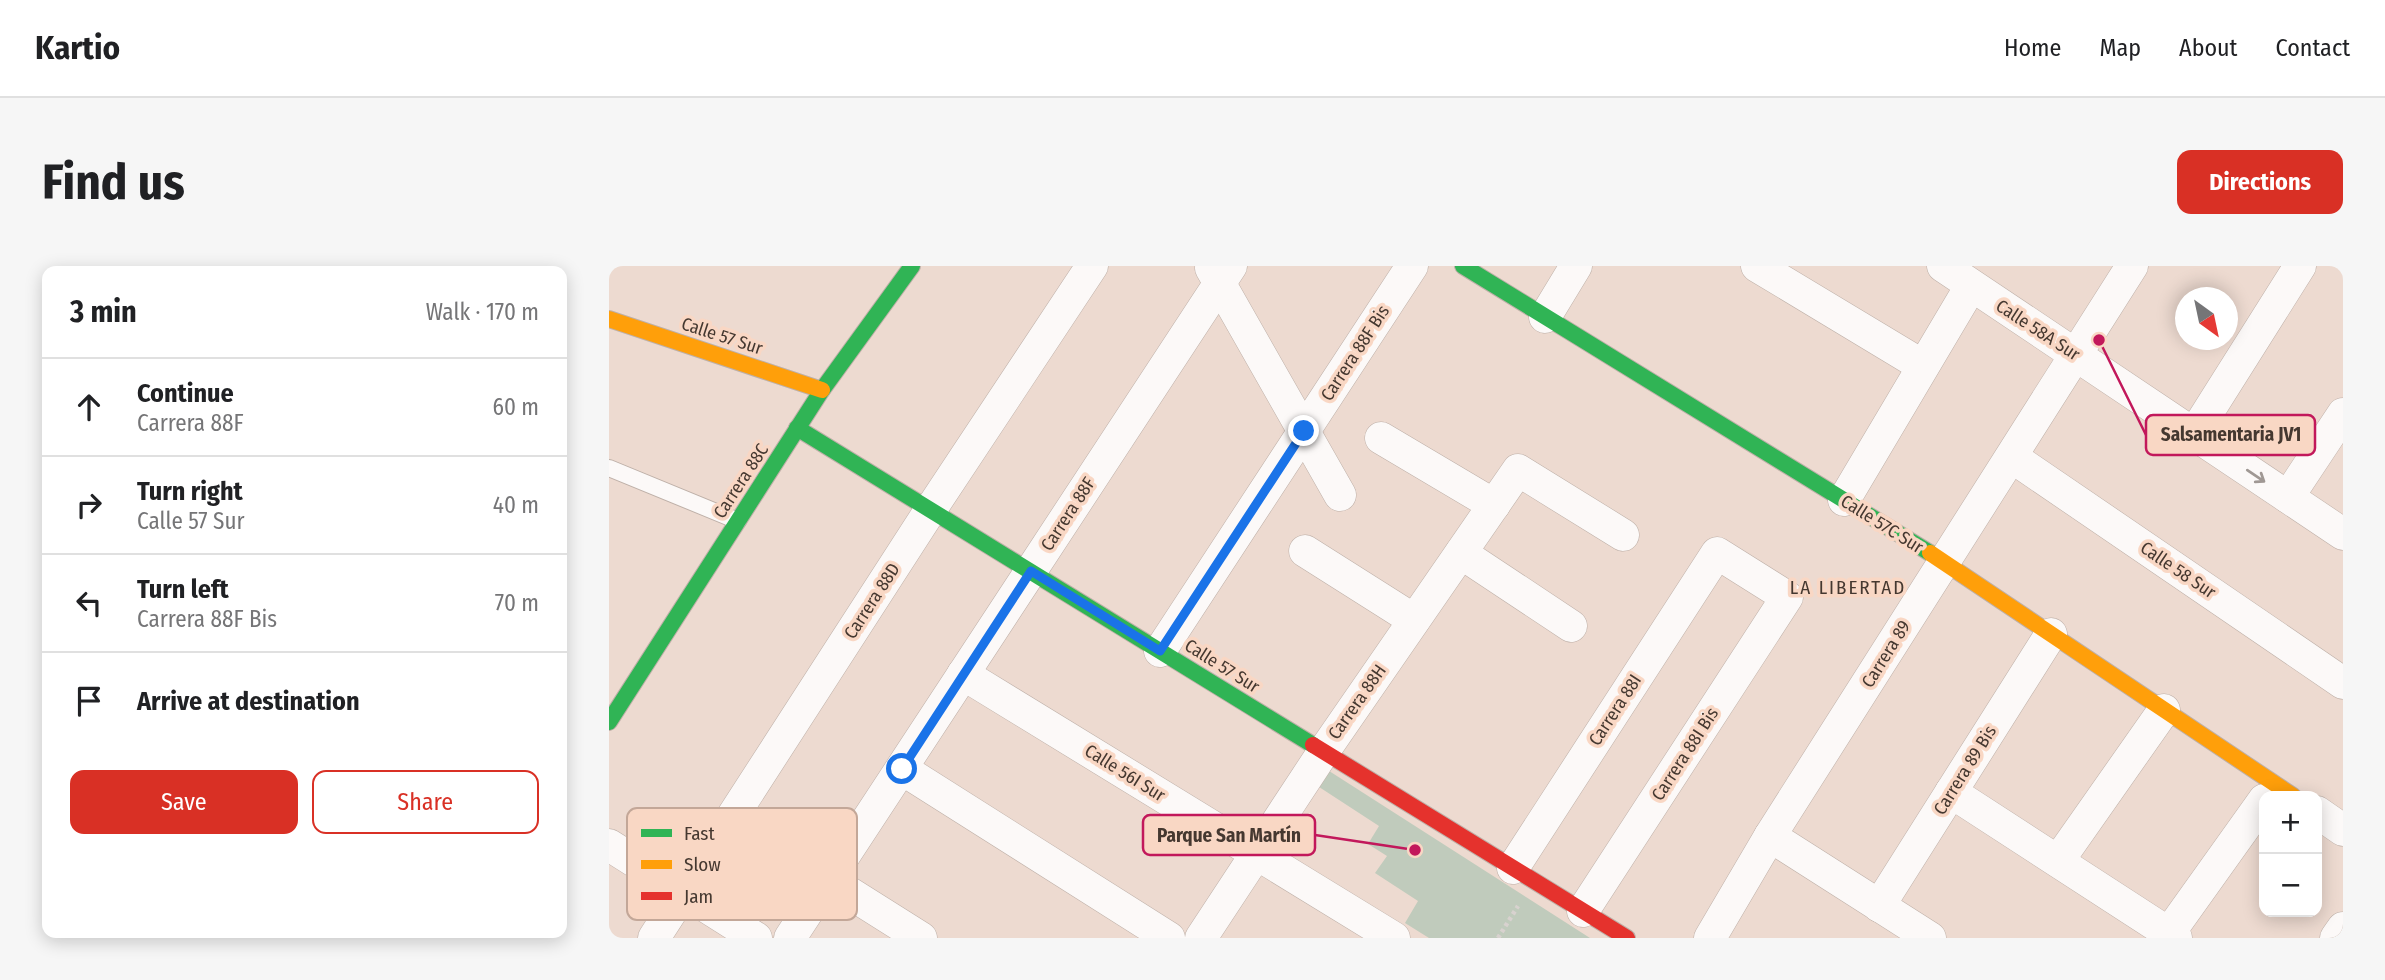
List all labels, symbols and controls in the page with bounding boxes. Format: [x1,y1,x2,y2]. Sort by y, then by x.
text: Kartio [35,28,120,68]
text: Home [2004,34,2061,62]
text: Map [2099,34,2141,62]
text: About [2179,34,2237,62]
text: Contact [2275,34,2350,62]
button: Directions [2177,150,2343,214]
text: Find us [42,153,185,212]
north arrow [2175,287,2238,350]
text: 3 min [70,294,137,330]
street label: Calle 58A Sur [1992,295,2085,366]
text: Walk · 170 m [426,298,539,326]
street label: Carrera 88F Bis [1316,301,1394,405]
street label: Calle 57 Sur [679,313,766,360]
text: Continue [137,378,234,409]
icon: ahead [70,388,108,426]
text: 60 m [493,393,539,421]
text: Carrera 88F [137,409,244,437]
route end [1288,415,1319,446]
callout: Salsamentaria JV1 [2146,415,2315,455]
text: Salsamentaria JV1 [2161,423,2301,446]
street label: Carrera 88C [709,440,773,522]
one-way arrow [2246,468,2265,483]
street label: Carrera 88F [1036,473,1100,555]
text: Turn right [137,476,243,507]
icon: right [70,486,108,524]
street label: Calle 57C Sur [1837,490,1928,558]
text: 40 m [493,491,539,519]
text: Calle 57 Sur [137,507,245,535]
street label: Calle 58 Sur [2136,537,2220,604]
street label: Carrera 88D [839,559,905,643]
text: Turn left [137,574,229,605]
district label: LA LIBERTAD [1790,576,1906,599]
icon: left [70,584,108,622]
text: 70 m [495,589,539,617]
text: Carrera 88F Bis [137,605,277,633]
street label: Carrera 89 [1857,616,1915,692]
street label: Calle 57 Sur [1180,634,1264,698]
street label: Carrera 88H [1323,660,1391,744]
street label: Carrera 88I [1584,670,1646,750]
icon: arrive [70,682,108,720]
text: Arrive at destination [137,686,360,717]
street label: Carrera 88I Bis [1647,703,1723,805]
street label: Carrera 89 Bis [1929,721,2001,819]
street label: Calle 56I Sur [1081,740,1170,807]
route start [886,753,917,784]
button: Save [70,770,298,834]
button: Share [312,770,539,834]
map controls [2259,791,2322,917]
button: + [2259,791,2322,854]
legend [627,808,857,920]
callout: Parque San Martín [1143,815,1315,855]
text: Fast [684,822,715,845]
text: Parque San Martín [1157,824,1301,847]
text: Slow [684,853,721,876]
button: − [2259,854,2322,917]
text: Jam [684,885,713,908]

